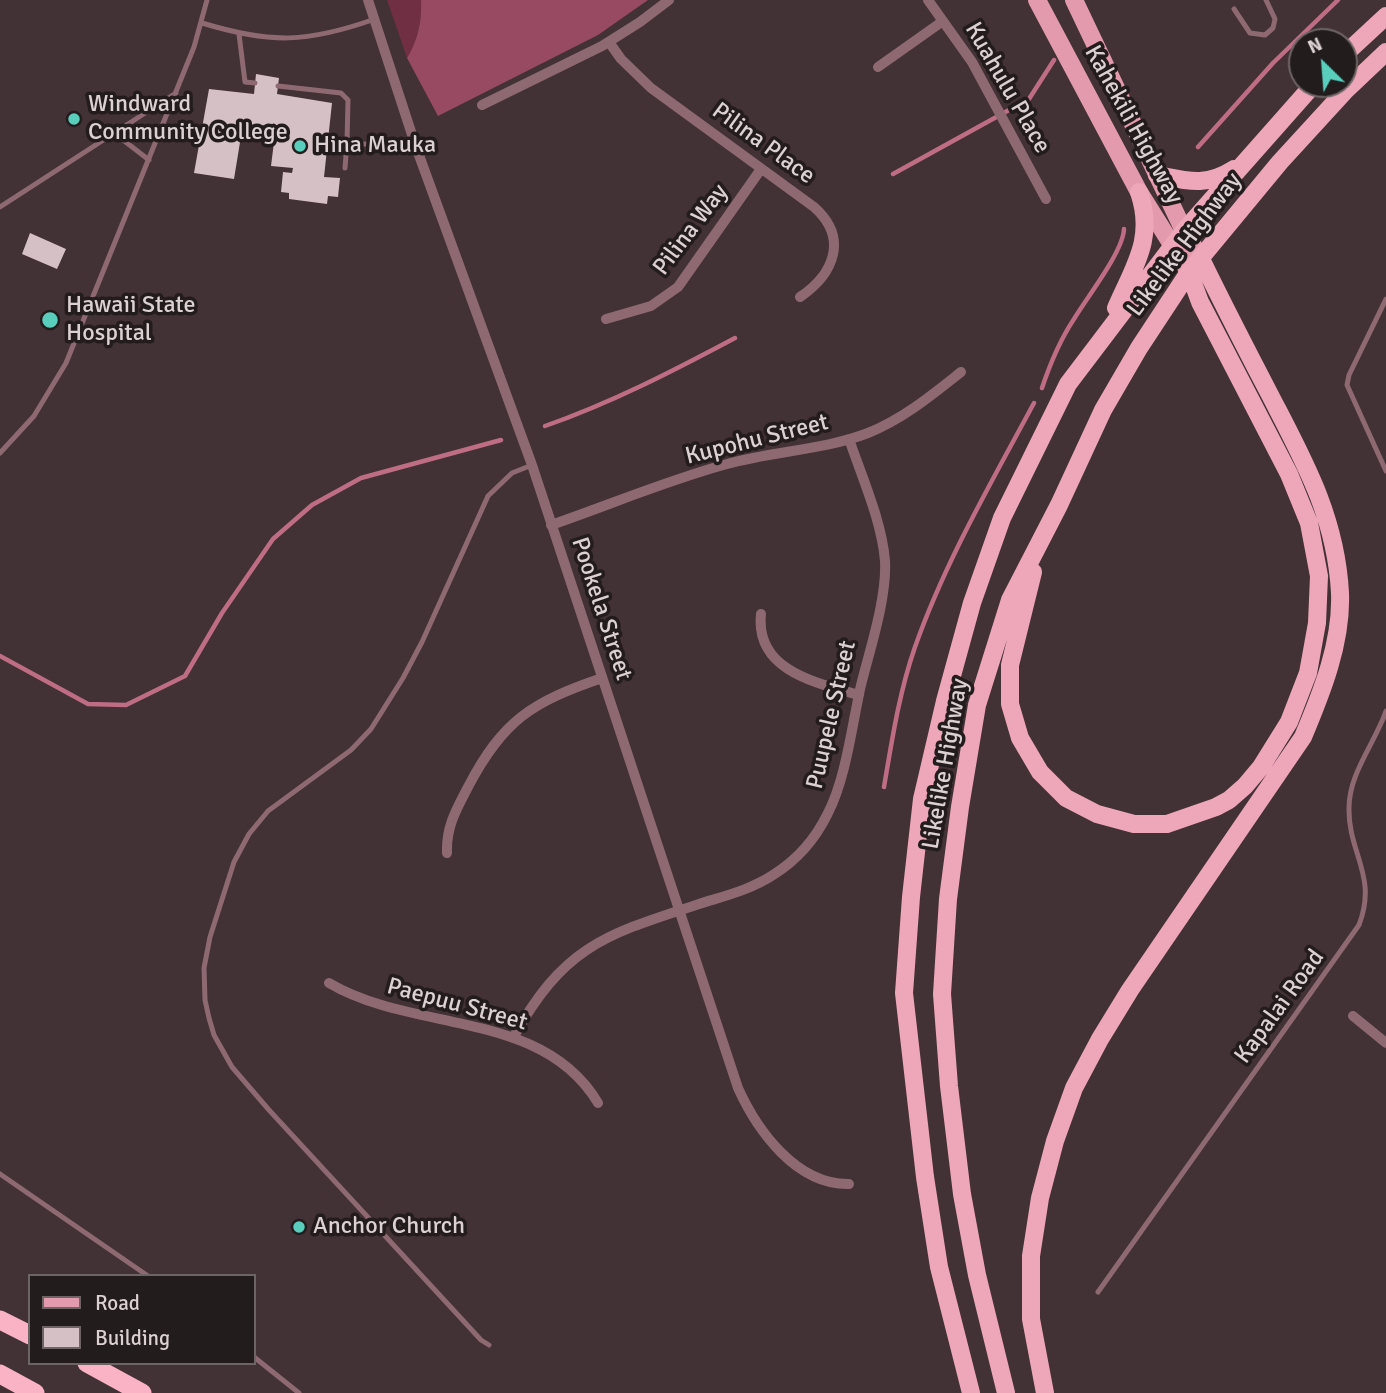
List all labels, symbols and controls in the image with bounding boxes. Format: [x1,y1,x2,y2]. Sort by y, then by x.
street label: Kuahulu Place [958,17,1056,159]
north arrow [1288,28,1358,98]
text: N [1304,32,1326,59]
street label: Kahekili Highway [1078,41,1188,209]
place label: Windward Community College [88,91,288,147]
street label: Pilina Place [706,97,820,191]
marker: Windward Community College [66,111,82,127]
place label: Hina Mauka [314,132,436,160]
marker: Hina Mauka [292,138,308,154]
street label: Likelike Highway [1122,167,1248,323]
street label: Pilina Way [647,179,735,281]
place label: Hawaii State Hospital [66,292,196,348]
marker: Hawaii State Hospital [40,310,60,330]
street label: Kupohu Street [683,408,831,472]
street label: Pookela Street [564,534,638,684]
street label: Puupele Street [801,638,863,792]
street label: Likelike Highway [917,676,975,852]
street label: Kapalai Road [1229,944,1331,1070]
street label: Paepuu Street [384,972,530,1038]
place label: Anchor Church [313,1213,465,1241]
marker: Anchor Church [291,1219,307,1235]
legend [28,1274,256,1365]
text: Road [95,1290,140,1316]
text: Building [95,1325,170,1351]

